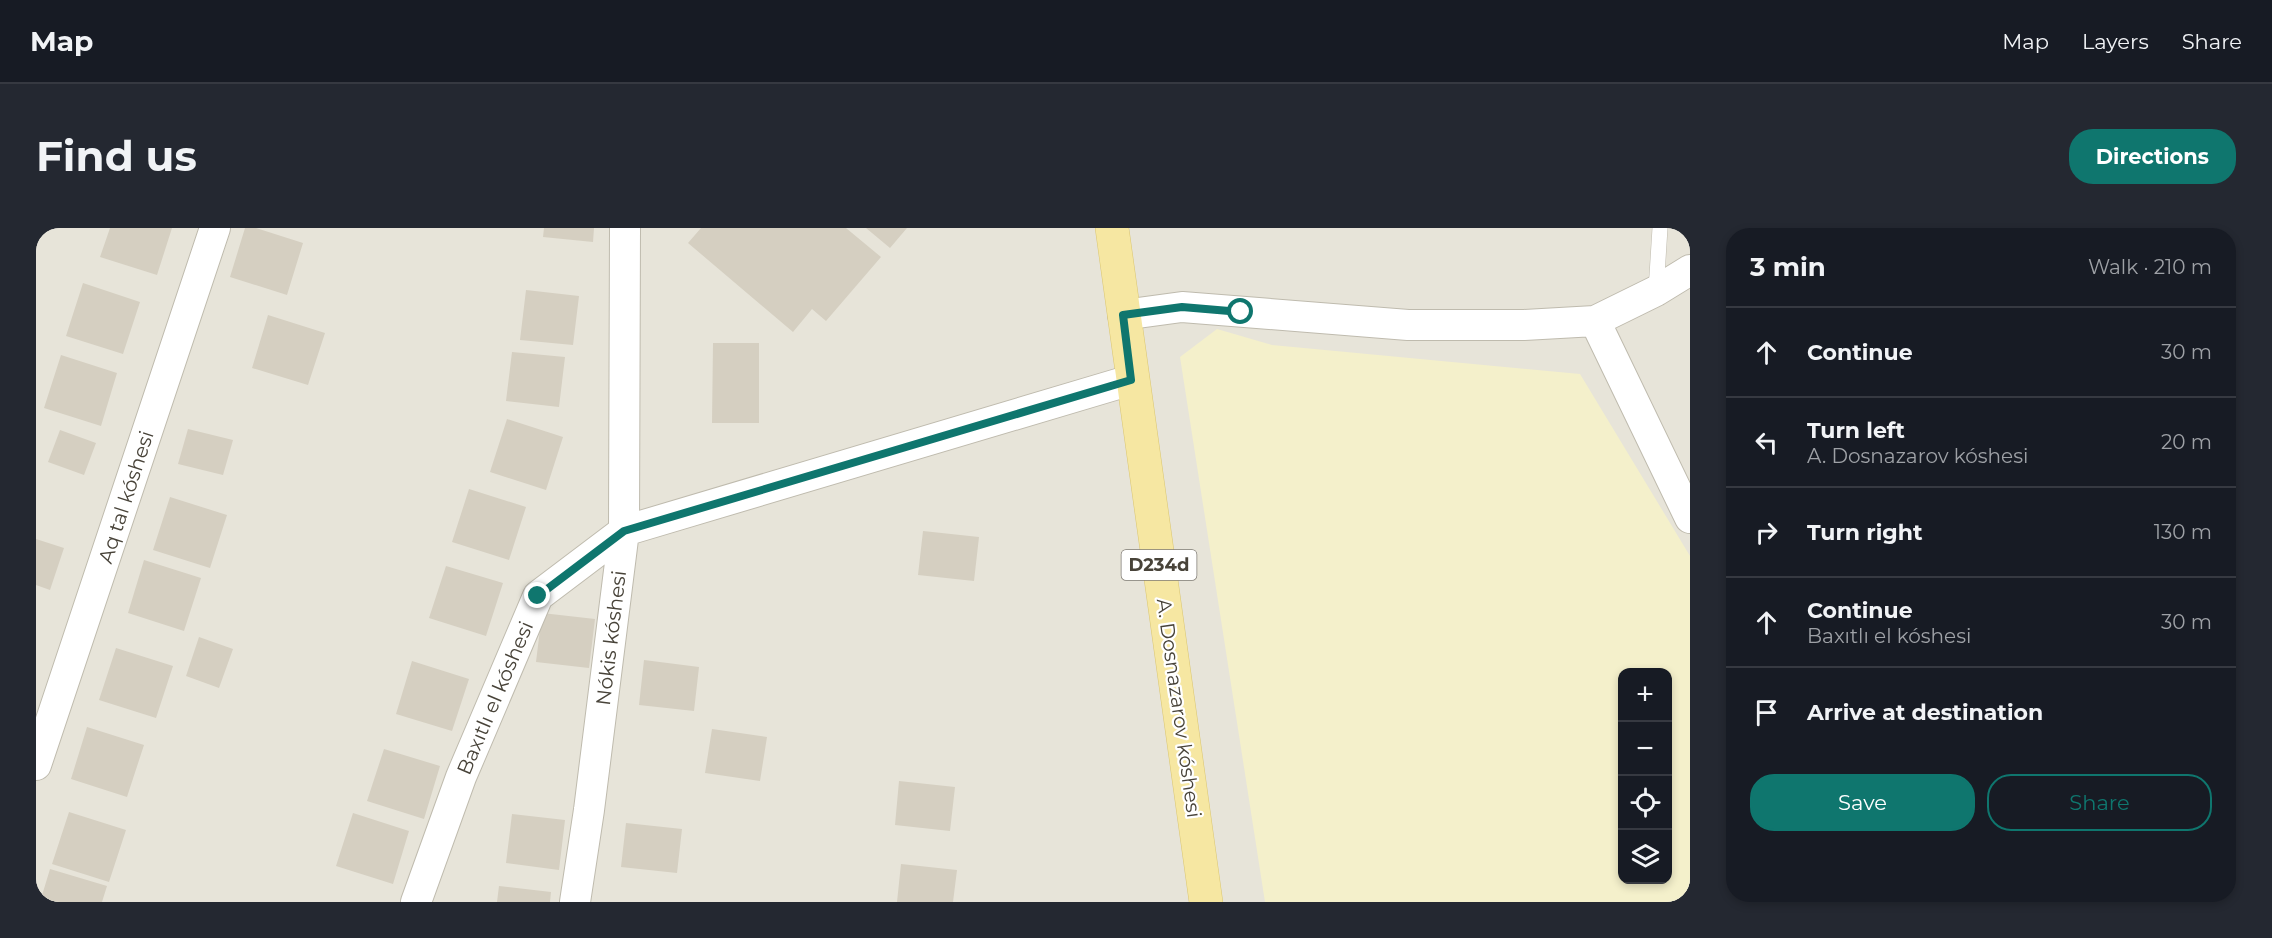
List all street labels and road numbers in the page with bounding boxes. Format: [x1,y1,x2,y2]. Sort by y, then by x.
street label: Aq tal kóshesi [93,428,159,566]
road number: D234d [1122,550,1196,580]
street label: Nókis kóshesi [591,569,631,707]
street label: A. Dosnazarov kóshesi [1152,597,1206,819]
street label: Baxıtlı el kóshesi [452,618,538,778]

